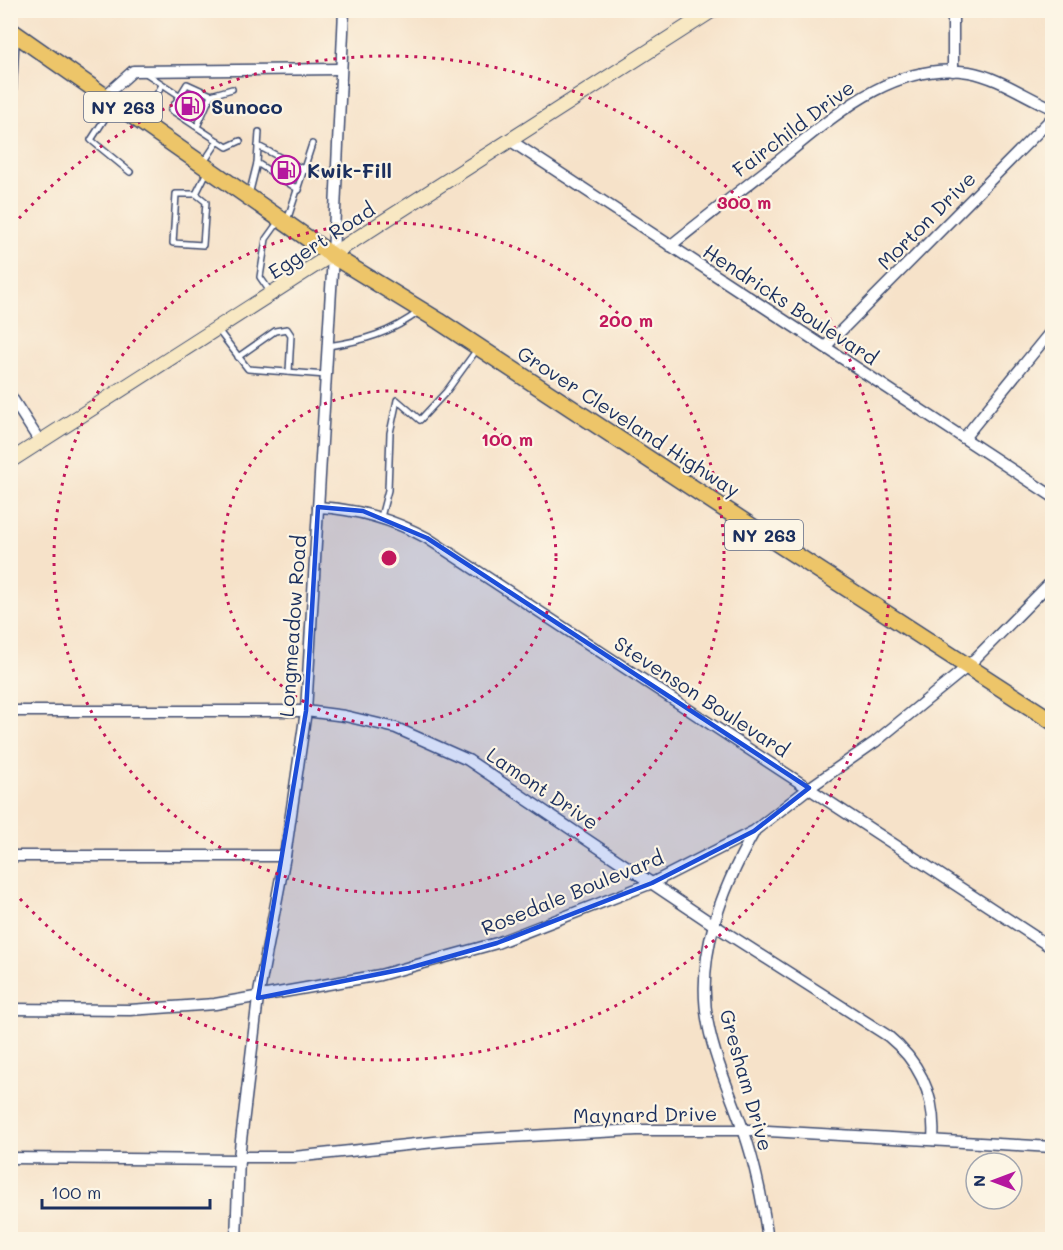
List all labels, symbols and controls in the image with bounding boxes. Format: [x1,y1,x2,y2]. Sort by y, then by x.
street label: Fairchild Drive [727,74,859,182]
fuel station icon: Sunoco [174,90,206,122]
road number: NY 263 [84,92,162,122]
place label: Sunoco [211,93,283,119]
fuel station icon: Kwik-Fill [270,154,302,186]
place label: Kwik-Fill [307,157,392,183]
street label: Morton Drive [871,165,981,275]
text: 300 m [717,190,771,214]
street label: Eggert Road [263,196,379,284]
street label: Hendricks Boulevard [699,238,883,370]
text: 200 m [599,308,653,332]
street label: Grover Cleveland Highway [513,339,745,503]
text: 100 m [481,427,533,451]
road number: NY 263 [725,520,803,550]
street label: Longmeadow Road [273,534,311,718]
centre of rings [379,548,399,568]
street label: Stevenson Boulevard [609,630,795,762]
street label: Lamont Drive [482,741,604,835]
street label: Rosedale Boulevard [477,844,667,940]
street label: Gresham Drive [714,1006,780,1154]
street label: Maynard Drive [573,1100,717,1128]
north arrow [964,1151,1024,1211]
scale bar [42,1172,210,1210]
text: N [968,1175,989,1187]
text: 100 m [51,1180,101,1204]

